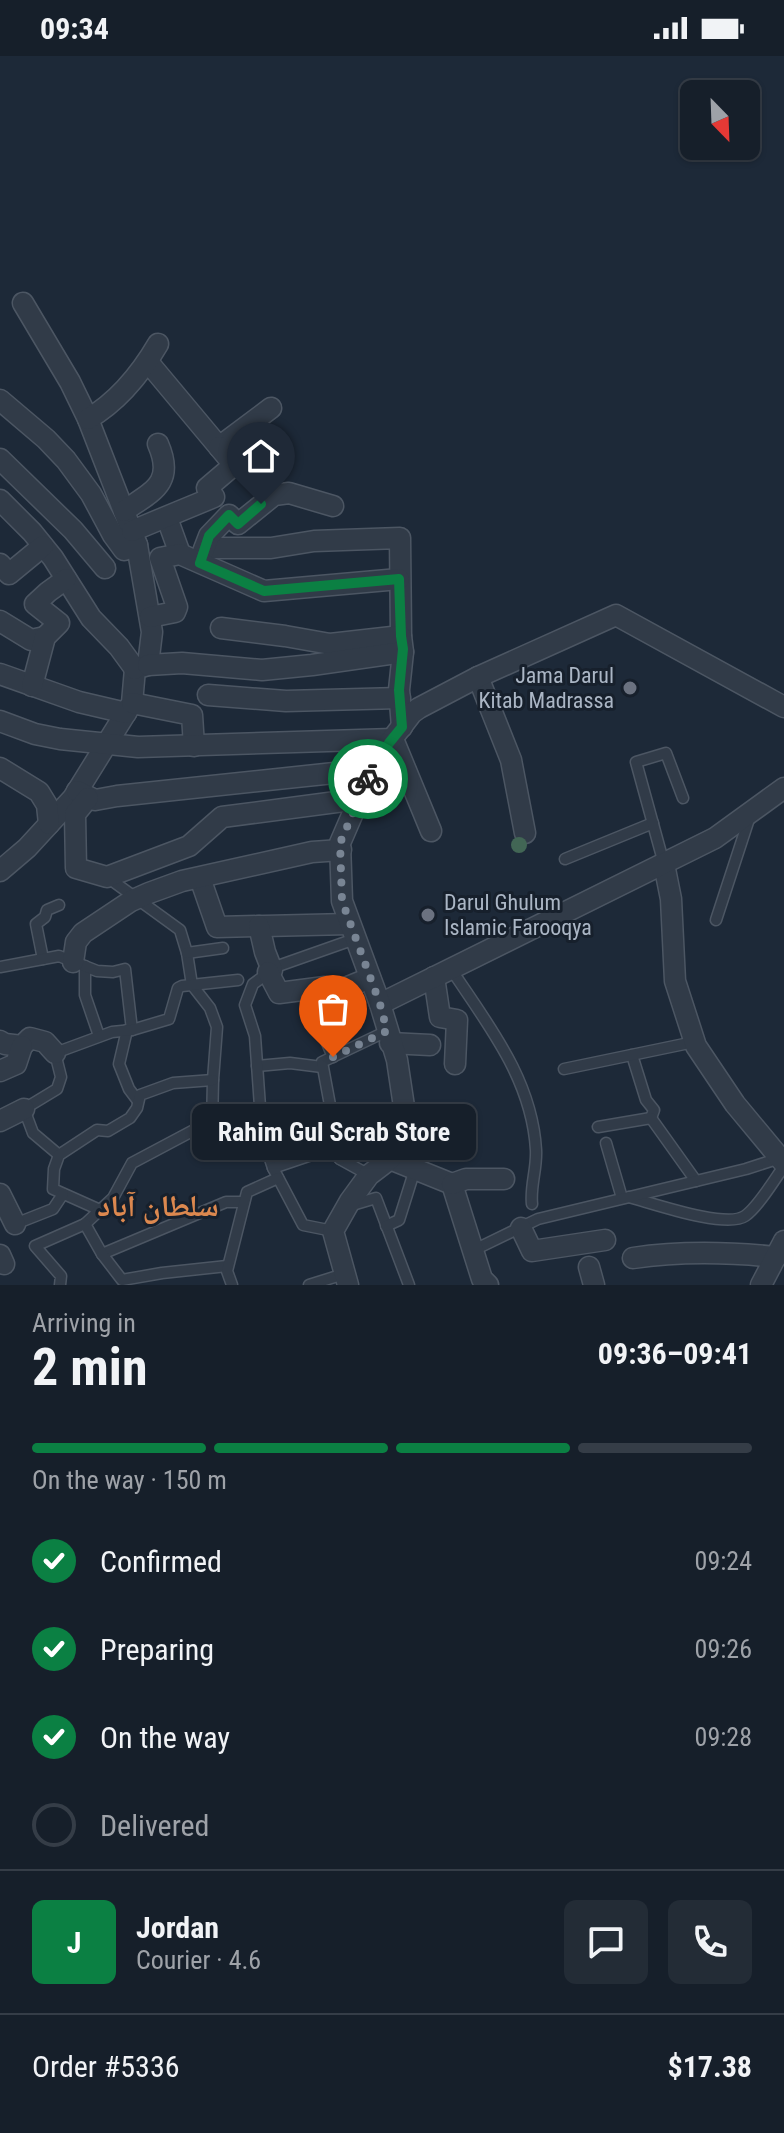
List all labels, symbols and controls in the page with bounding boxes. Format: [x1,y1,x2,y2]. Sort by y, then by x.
text: 09:34 [40,11,109,46]
north arrow [680,80,760,160]
map controls [680,80,760,160]
pin [227,422,295,504]
icon: home [239,434,283,478]
place label: Jama Darul Kitab Madrassa [479,663,614,713]
marker: Jama Darul Kitab Madrassa [621,679,639,697]
courier [328,739,408,819]
icon: bike [346,757,390,801]
place label: Darul Ghulum Islamic Farooqya [444,890,592,940]
marker: Darul Ghulum Islamic Farooqya [419,906,437,924]
pin [299,975,367,1057]
icon: bag [311,987,355,1031]
callout: Rahim Gul Scrab Store [191,1105,475,1161]
text: Rahim Gul Scrab Store [218,1117,450,1147]
district label: سلطان آباد [97,1188,219,1224]
text: Arriving in [32,1308,136,1338]
text: 09:36–09:41 [598,1336,752,1371]
text: 2 min [32,1337,148,1398]
text: On the way · 150 m [32,1465,227,1495]
icon: check [32,1539,76,1583]
text: Confirmed [100,1544,222,1579]
text: 09:24 [695,1546,752,1576]
icon: check [32,1627,76,1671]
text: Preparing [100,1632,214,1667]
text: 09:26 [695,1634,752,1664]
icon: check [32,1715,76,1759]
text: On the way [100,1720,230,1755]
text: 09:28 [695,1722,752,1752]
text: Delivered [100,1808,209,1843]
button: chat [564,1900,648,1984]
button: phone [668,1900,752,1984]
text: Jordan [136,1910,219,1945]
text: J [67,1925,81,1960]
text: Courier · 4.6 [136,1945,261,1975]
text: Order #5336 [32,2049,180,2084]
text: $17.38 [667,2049,752,2084]

